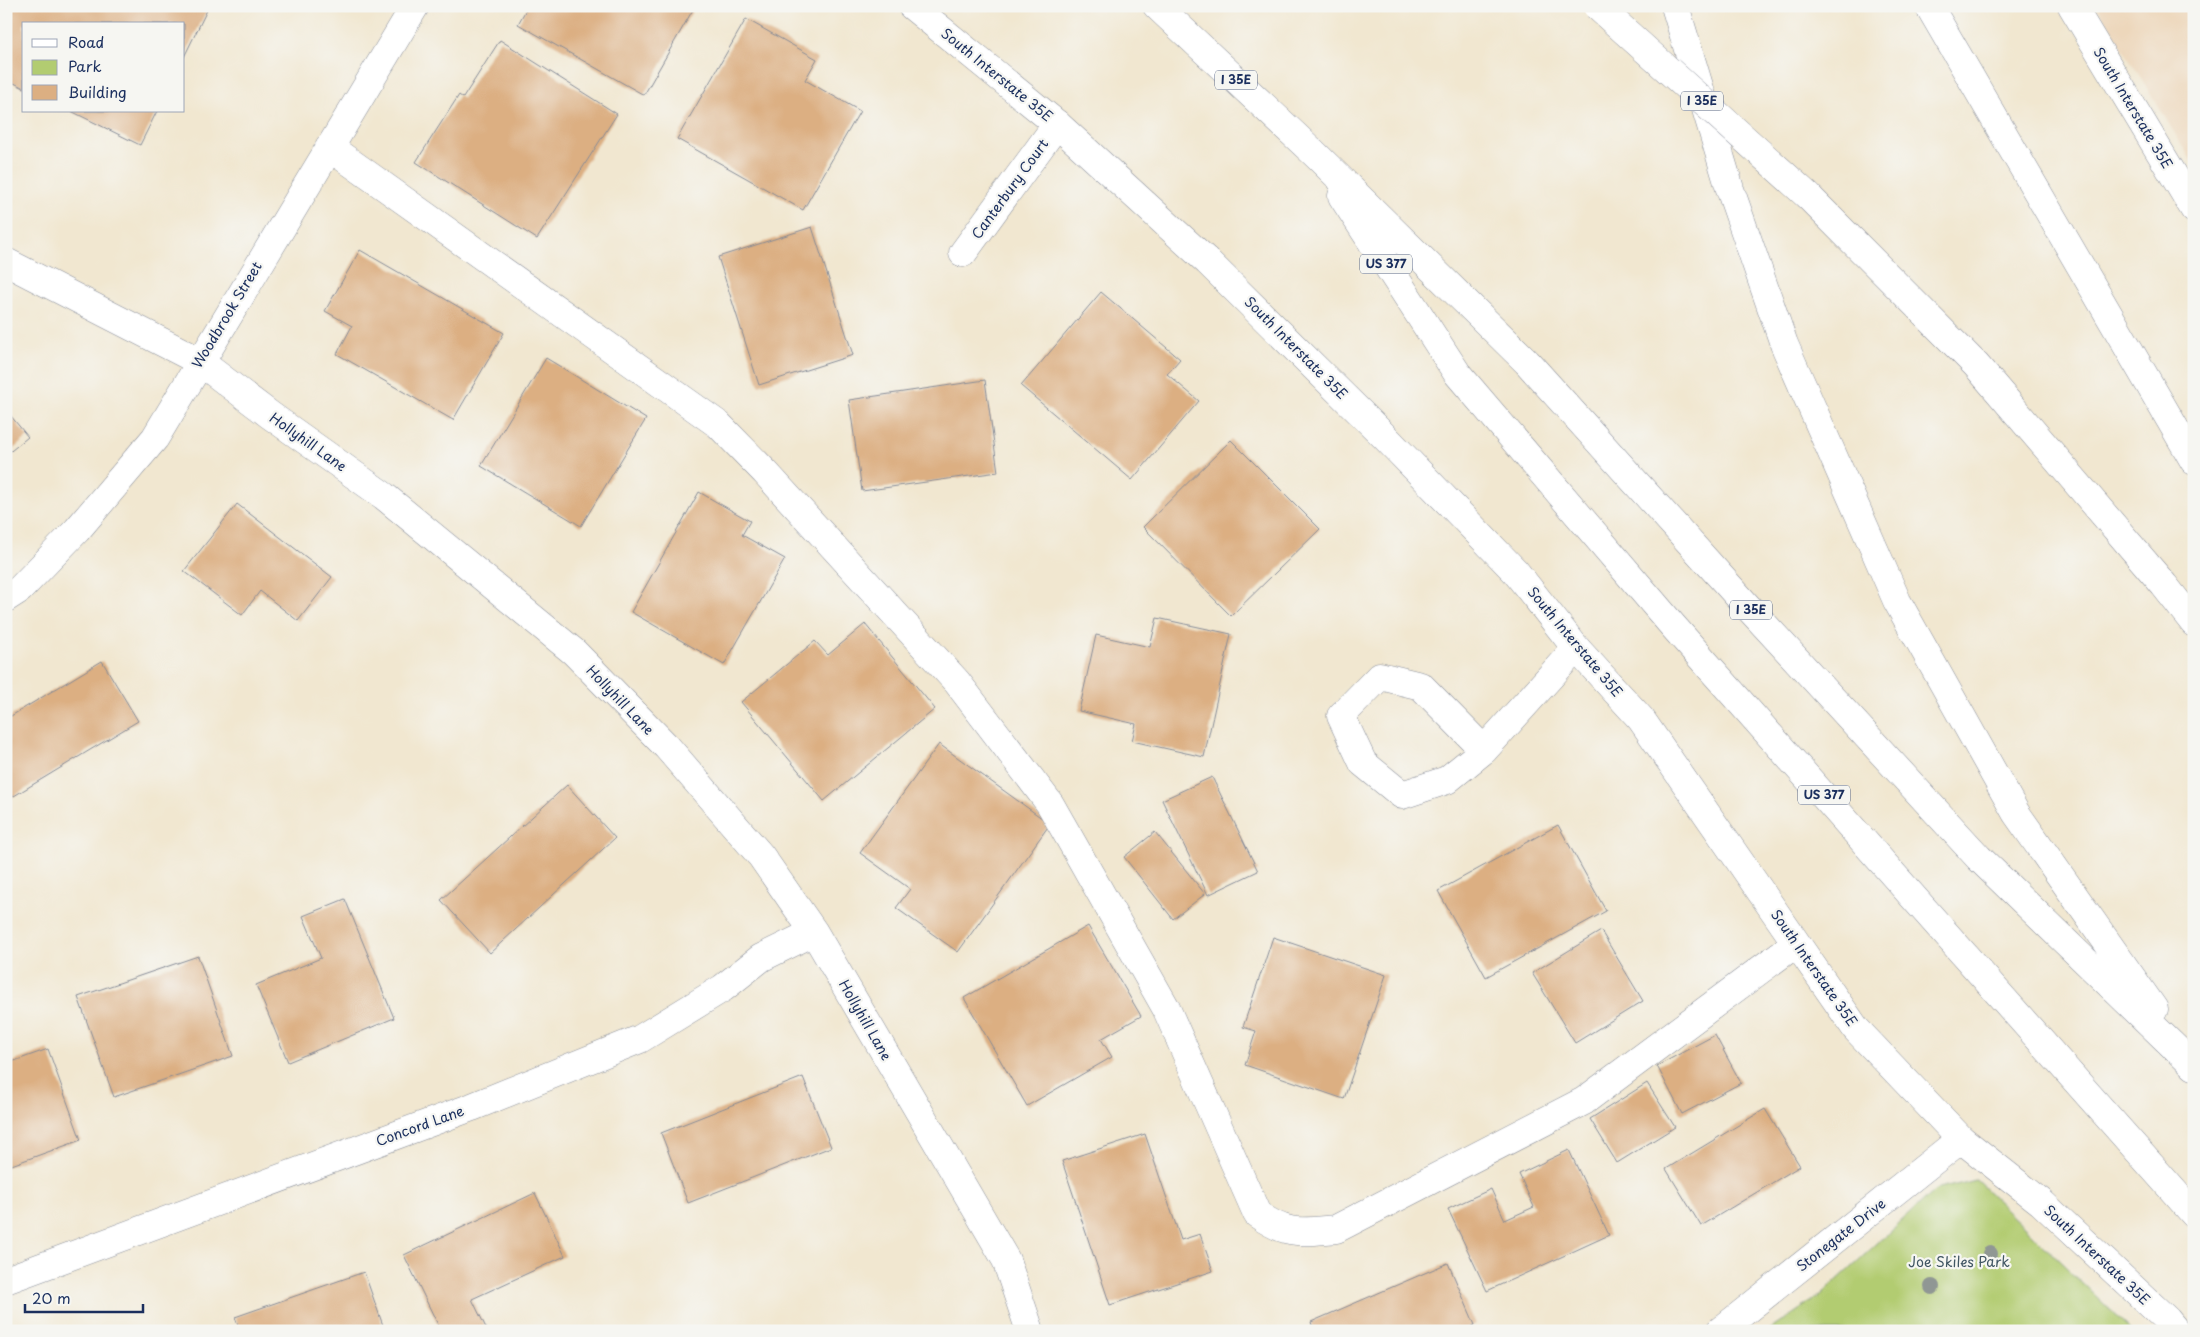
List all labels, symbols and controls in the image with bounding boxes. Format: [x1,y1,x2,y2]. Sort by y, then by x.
legend [22,22,185,112]
street label: South Interstate 35E [937,23,1058,126]
text: Road [68,30,104,53]
street label: South Interstate 35E [2089,43,2178,172]
text: Park [68,54,102,77]
road number: I 35E [1215,70,1257,90]
text: Building [68,80,127,103]
road number: I 35E [1681,92,1723,110]
street label: Canterbury Court [966,134,1053,243]
road number: US 377 [1360,254,1412,274]
street label: Woodbrook Street [186,257,267,372]
street label: South Interstate 35E [1240,291,1353,404]
street label: Hollyhill Lane [265,407,351,476]
street label: South Interstate 35E [1523,582,1628,701]
road number: I 35E [1730,600,1772,620]
street label: Hollyhill Lane [582,660,659,739]
road number: US 377 [1798,786,1850,804]
street label: South Interstate 35E [1766,905,1863,1030]
street label: Hollyhill Lane [834,976,897,1064]
street label: Concord Lane [373,1100,467,1151]
street label: Stonegate Drive [1792,1193,1890,1276]
street label: South Interstate 35E [2040,1200,2155,1309]
park label: Joe Skiles Park [1908,1251,2010,1272]
scale bar [25,1282,142,1314]
text: 20 m [32,1286,71,1309]

